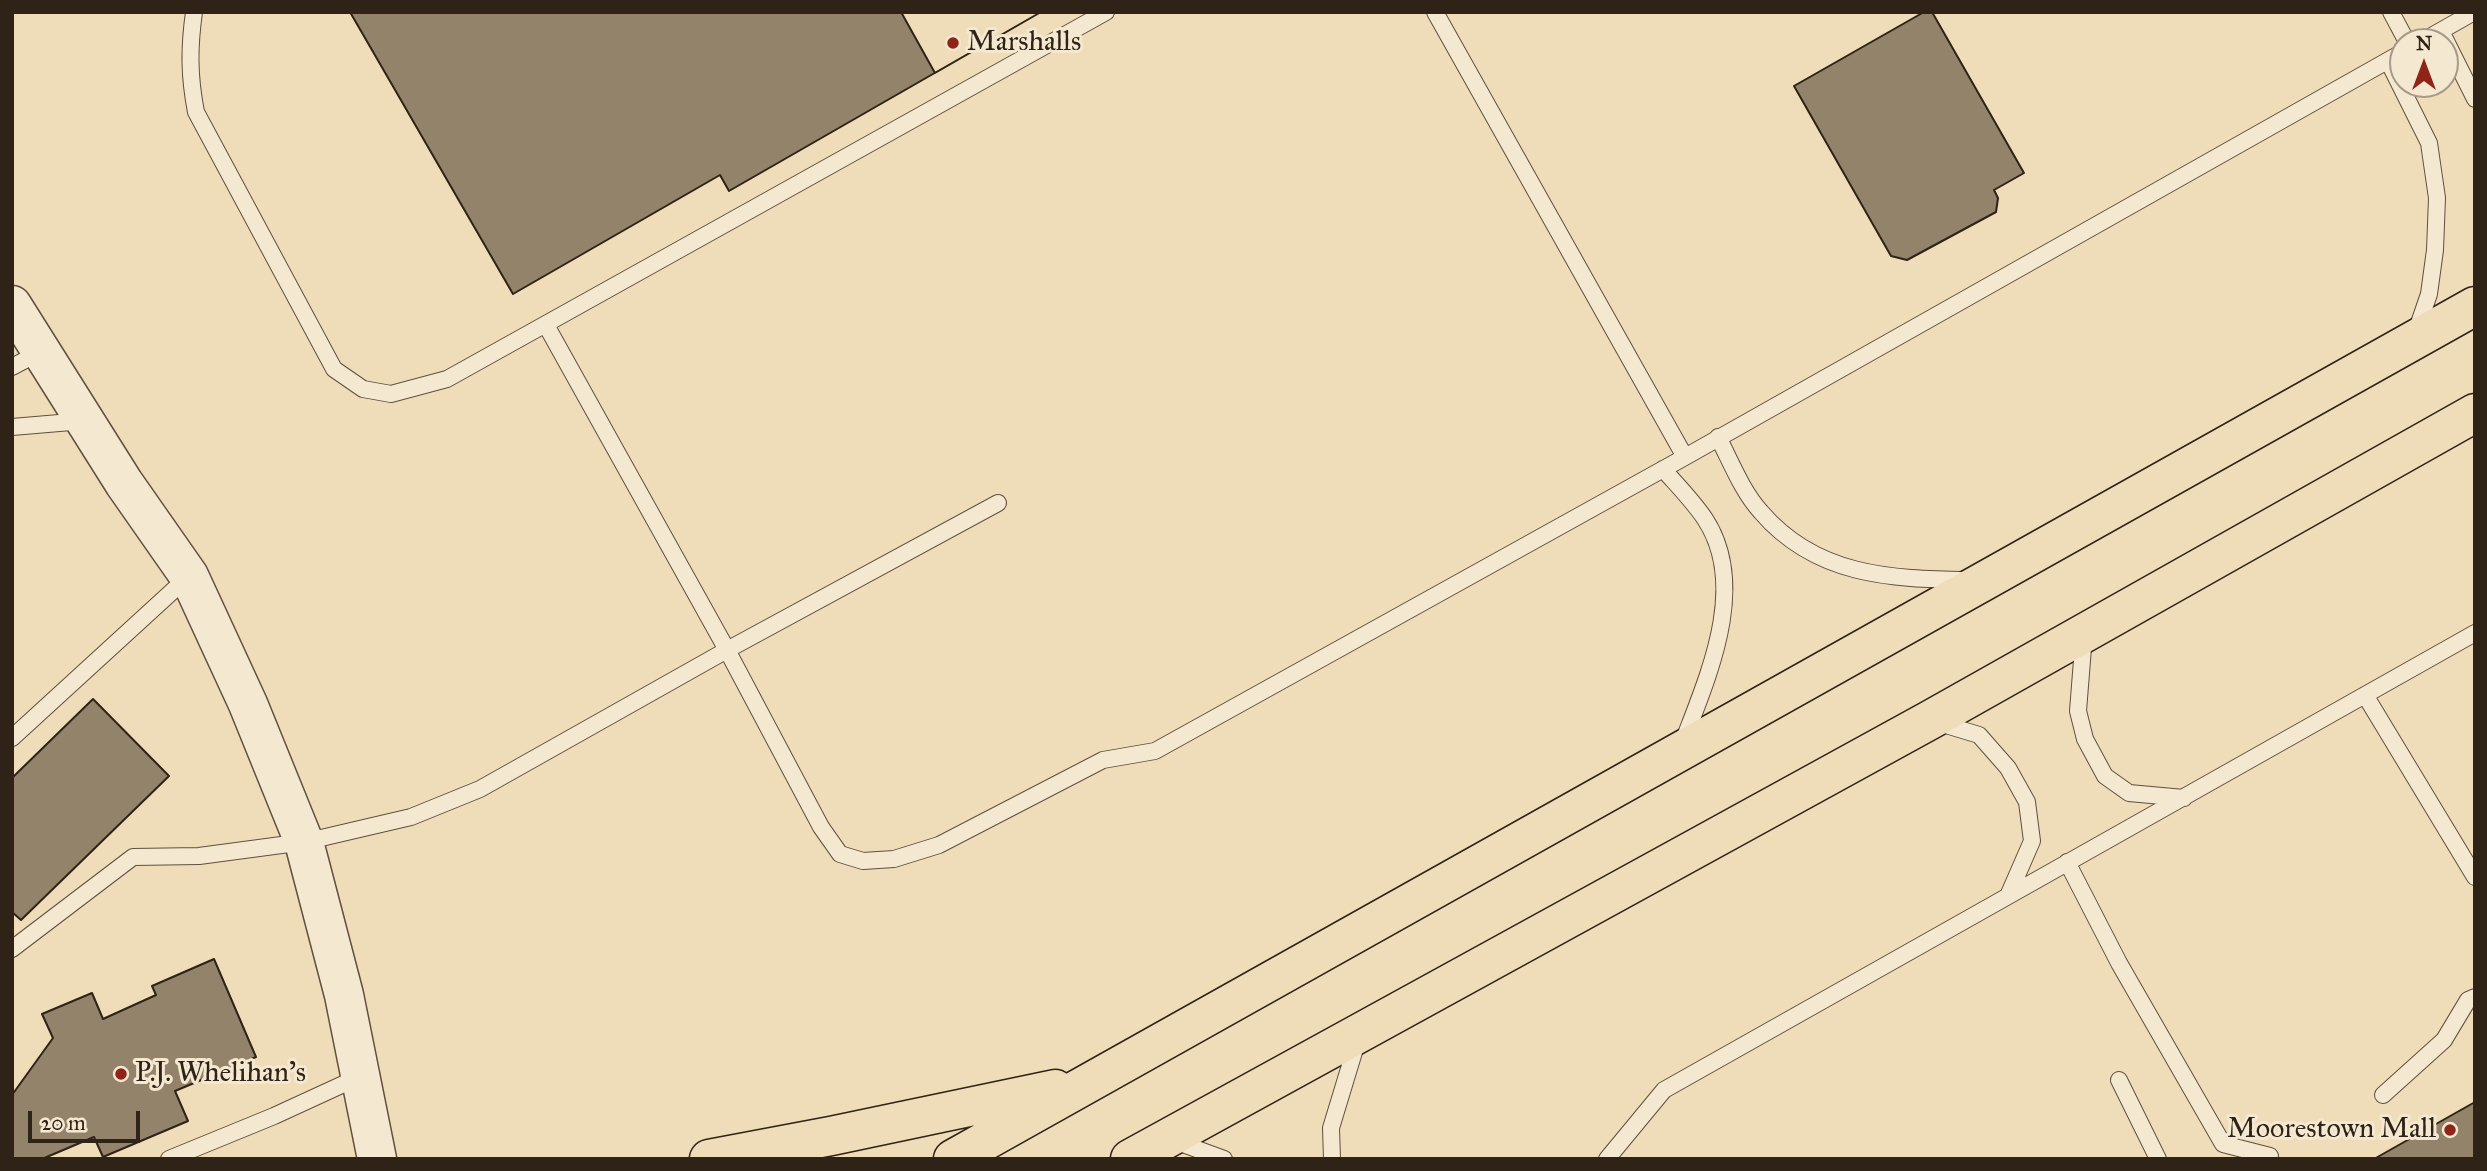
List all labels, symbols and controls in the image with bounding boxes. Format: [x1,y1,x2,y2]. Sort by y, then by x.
place label: Marshalls [967,26,1081,60]
north arrow [2389,28,2459,98]
text: N [2416,32,2432,55]
marker: Marshalls [945,35,961,51]
place label: P.J. Whelihan's [135,1057,306,1091]
marker: P.J. Whelihan's [113,1066,129,1082]
scale bar [32,1098,144,1142]
text: 20 m [41,1110,86,1136]
place label: Moorestown Mall [2227,1113,2436,1147]
marker: Moorestown Mall [2442,1122,2458,1138]

